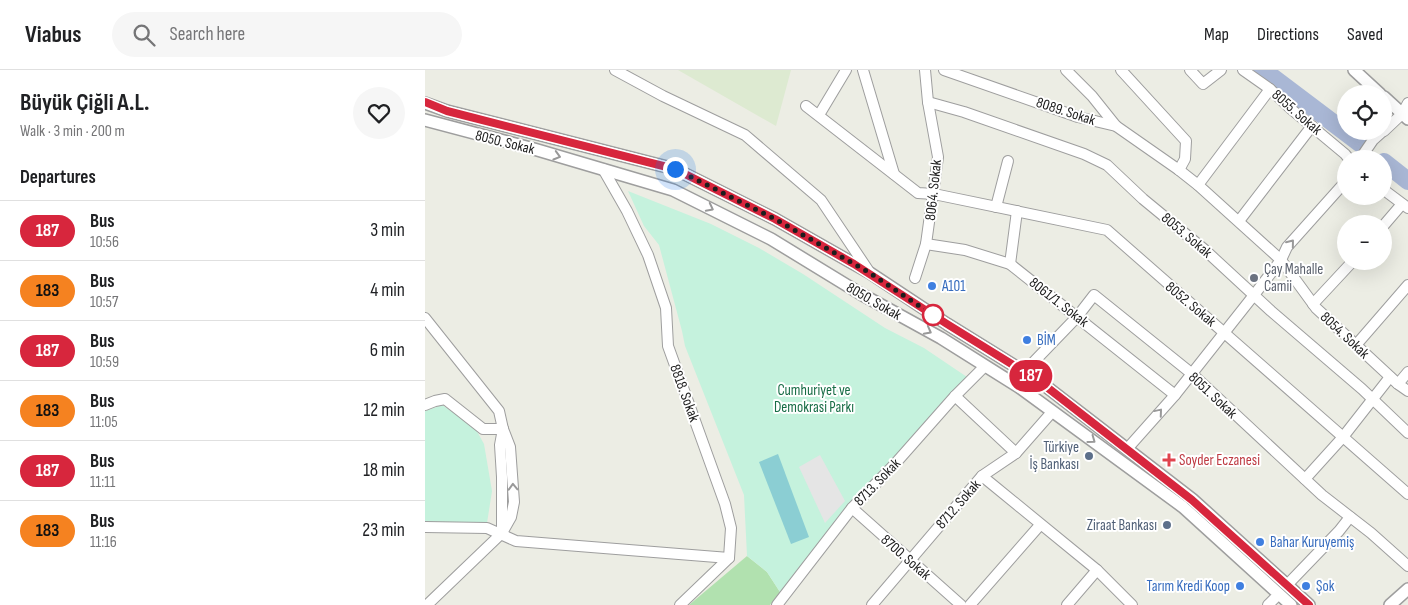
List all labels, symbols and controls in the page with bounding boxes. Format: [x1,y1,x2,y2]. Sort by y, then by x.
search box [112,12,462,57]
text: Viabus [25,20,82,49]
icon: search [130,21,158,49]
text: Search here [170,23,245,46]
text: Map [1204,24,1229,45]
text: Directions [1257,24,1319,45]
text: Saved [1347,24,1383,45]
street label: 8055. Sokak [1268,85,1326,140]
map controls [1337,85,1392,270]
button: locate [1337,85,1392,140]
button: heart [353,87,405,139]
text: Büyük Çiğli A.L. [20,88,150,117]
street label: 8089. Sokak [1034,93,1098,130]
text: Walk · 3 min · 200 m [20,122,125,141]
street label: 8050. Sokak [473,126,537,159]
one-way arrow [552,150,560,160]
button: + [1337,150,1392,205]
your location [663,157,688,182]
street label: 8064. Sokak [921,158,946,222]
text: Departures [20,166,96,189]
one-way arrow [705,202,714,212]
street label: 8053. Sokak [1157,209,1216,262]
text: Bus [90,210,115,233]
button: − [1337,215,1392,270]
text: 3 min [370,219,405,242]
text: 187 [36,220,59,241]
text: 10:56 [90,233,119,252]
one-way arrow [1286,240,1294,249]
place label: Çay Mahalle Camii [1264,260,1323,296]
text: Bus [90,270,115,293]
marker: Çay Mahalle Camii [1248,272,1260,284]
street label: 8061/1. Sokak [1025,273,1093,332]
place label: A101 [941,277,966,296]
street label: 8050. Sokak [843,278,905,325]
street label: 8052. Sokak [1161,278,1220,331]
text: 4 min [370,279,405,302]
text: 183 [36,280,59,301]
marker: A101 [926,280,938,292]
text: 10:57 [90,293,118,312]
unlabelled marker [922,304,944,326]
street label: 8054. Sokak [1316,308,1374,363]
one-way arrow [922,325,931,335]
text: Bus [90,330,115,353]
place label: BİM [1037,331,1056,350]
marker: BİM [1021,334,1033,346]
text: 6 min [370,339,405,362]
text: 187 [36,340,59,361]
text: 10:59 [90,353,119,372]
line badge: 187 [1002,360,1060,392]
street label: 8818. Sokak [665,362,704,425]
text: 187 [1019,365,1043,386]
street label: 8051. Sokak [1184,368,1241,423]
park label: Cumhuriyet ve Demokrasi Parkı [774,381,854,417]
text: Bus [90,390,115,413]
text: 12 min [363,399,405,422]
text: 183 [36,400,59,421]
one-way arrow [1154,409,1163,418]
text: 11:05 [90,413,118,432]
one-way arrow [1086,434,1096,443]
place label: Türkiye İş Bankası [1030,438,1079,474]
text: Bus [90,450,115,473]
marker: Türkiye İş Bankası [1083,450,1095,462]
place label: Soyder Eczanesi [1179,451,1260,470]
street label: 8713. Sokak [850,454,905,510]
marker: Soyder Eczanesi [1163,454,1175,466]
text: 18 min [363,459,405,482]
text: 187 [36,460,59,481]
text: 11:11 [90,473,115,492]
street label: 8712. Sokak [932,476,985,533]
one-way arrow [508,483,518,490]
text: Bus [90,510,115,533]
place label: Ziraat Bankası [1087,516,1157,535]
text: 23 min [362,519,405,542]
marker: Ziraat Bankası [1161,519,1173,531]
text: 183 [36,520,59,541]
street label: 8700. Sokak [877,530,935,585]
text: 11:16 [90,533,117,552]
place label: Bahar Kuruyemiş [1270,533,1354,552]
marker: Bahar Kuruyemiş [1254,536,1266,548]
place label: Tarım Kredi Koop [1147,577,1230,596]
place label: Şok [1316,577,1335,596]
marker: Tarım Kredi Koop [1234,580,1246,592]
marker: Şok [1300,580,1312,592]

